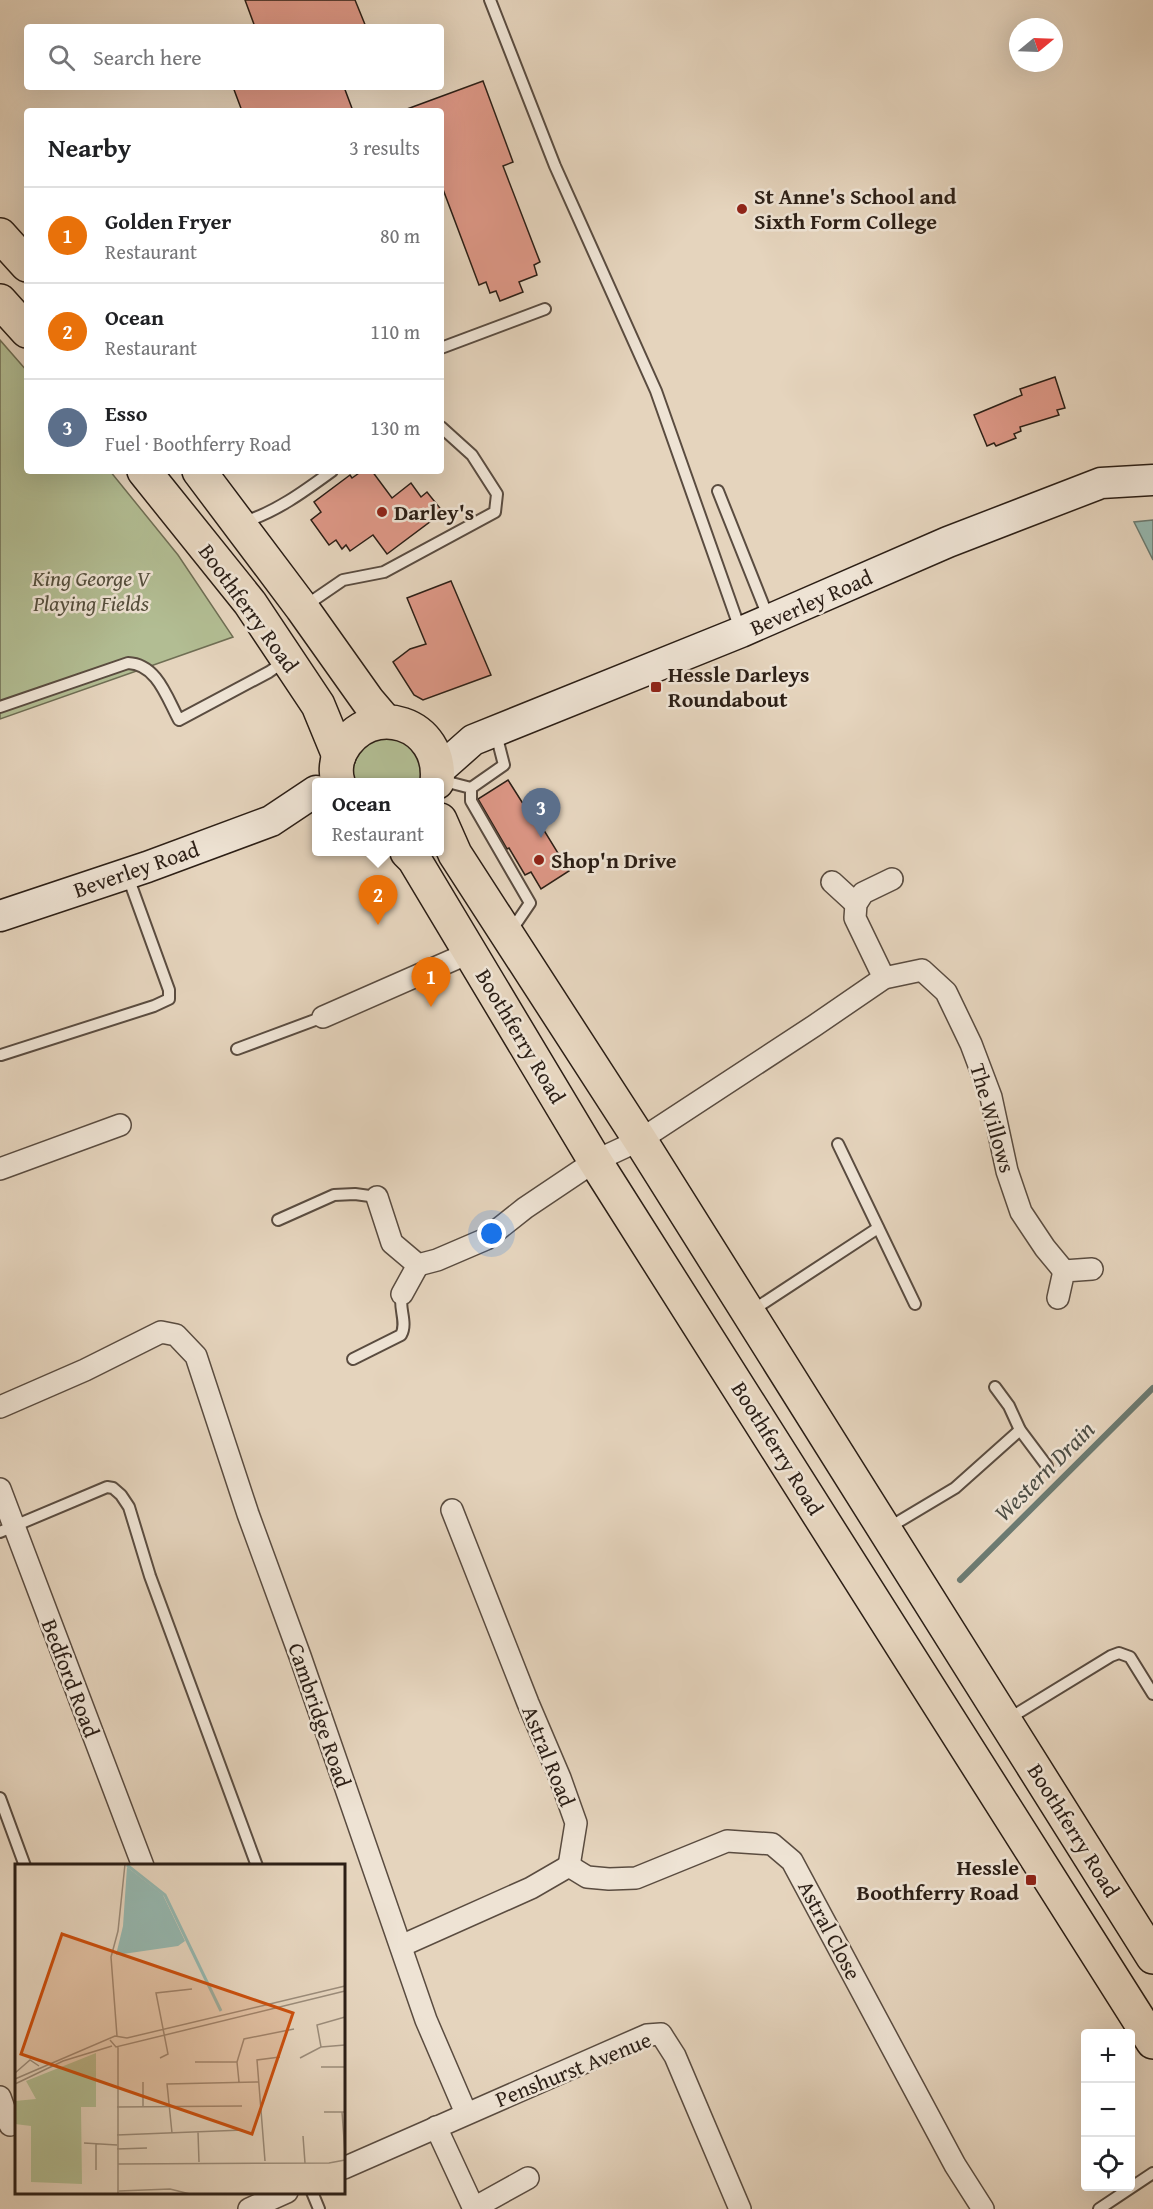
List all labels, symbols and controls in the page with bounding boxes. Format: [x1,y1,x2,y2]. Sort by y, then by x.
north arrow [1009,18,1063,72]
search box [24,24,444,90]
icon: search [45,41,78,74]
text: Search here [93,41,202,73]
text: Nearby [48,128,131,167]
text: 3 results [349,133,420,162]
place label: St Anne's School and Sixth Form College [754,180,957,237]
marker: St Anne's School and Sixth Form College [735,202,749,216]
text: Golden Fryer [105,205,231,237]
text: 1 [62,221,73,250]
text: 80 m [380,221,420,250]
text: Restaurant [105,237,197,266]
text: Ocean [105,301,164,333]
text: 2 [62,317,73,346]
text: 110 m [370,317,420,346]
text: Restaurant [105,333,197,362]
text: Esso [105,397,147,429]
text: 3 [62,413,73,442]
text: 130 m [370,413,420,442]
text: Fuel · Boothferry Road [105,429,291,458]
place label: Darley's [394,496,474,528]
marker: Darley's [375,505,389,519]
street label: Boothferry Road [191,537,307,679]
street label: Beverley Road [745,561,878,643]
park label: King George V Playing Fields [31,562,152,619]
place label: Hessle Darleys Roundabout [668,658,810,715]
marker: Hessle Darleys Roundabout [649,680,663,694]
popup [312,778,444,856]
text: Ocean [332,787,391,819]
pin: 3 [522,788,560,838]
text: Restaurant [332,819,424,848]
street label: Beverley Road [69,832,203,905]
place label: Shop'n Drive [551,844,677,876]
marker: Shop'n Drive [532,853,546,867]
pin: 2 [358,876,398,925]
pin: 1 [412,958,450,1007]
street label: Boothferry Road [468,962,574,1110]
street label: The Willows [962,1060,1024,1176]
your location [477,1219,506,1248]
street label: Boothferry Road [724,1375,832,1521]
water label: Western Drain [986,1413,1102,1529]
street label: Bedford Road [34,1614,108,1742]
street label: Cambridge Road [280,1638,360,1792]
street label: Astral Road [514,1701,584,1811]
street label: Boothferry Road [1020,1757,1128,1903]
place label: Hessle Boothferry Road [857,1851,1019,1908]
inset map [15,1864,345,2194]
marker: Hessle Boothferry Road [1024,1873,1038,1887]
street label: Astral Close [790,1875,870,1985]
street label: Penshurst Avenue [490,2023,656,2115]
map controls [1081,2029,1135,2191]
button: + [1081,2029,1135,2083]
button: − [1081,2083,1135,2137]
button: locate [1081,2137,1135,2191]

